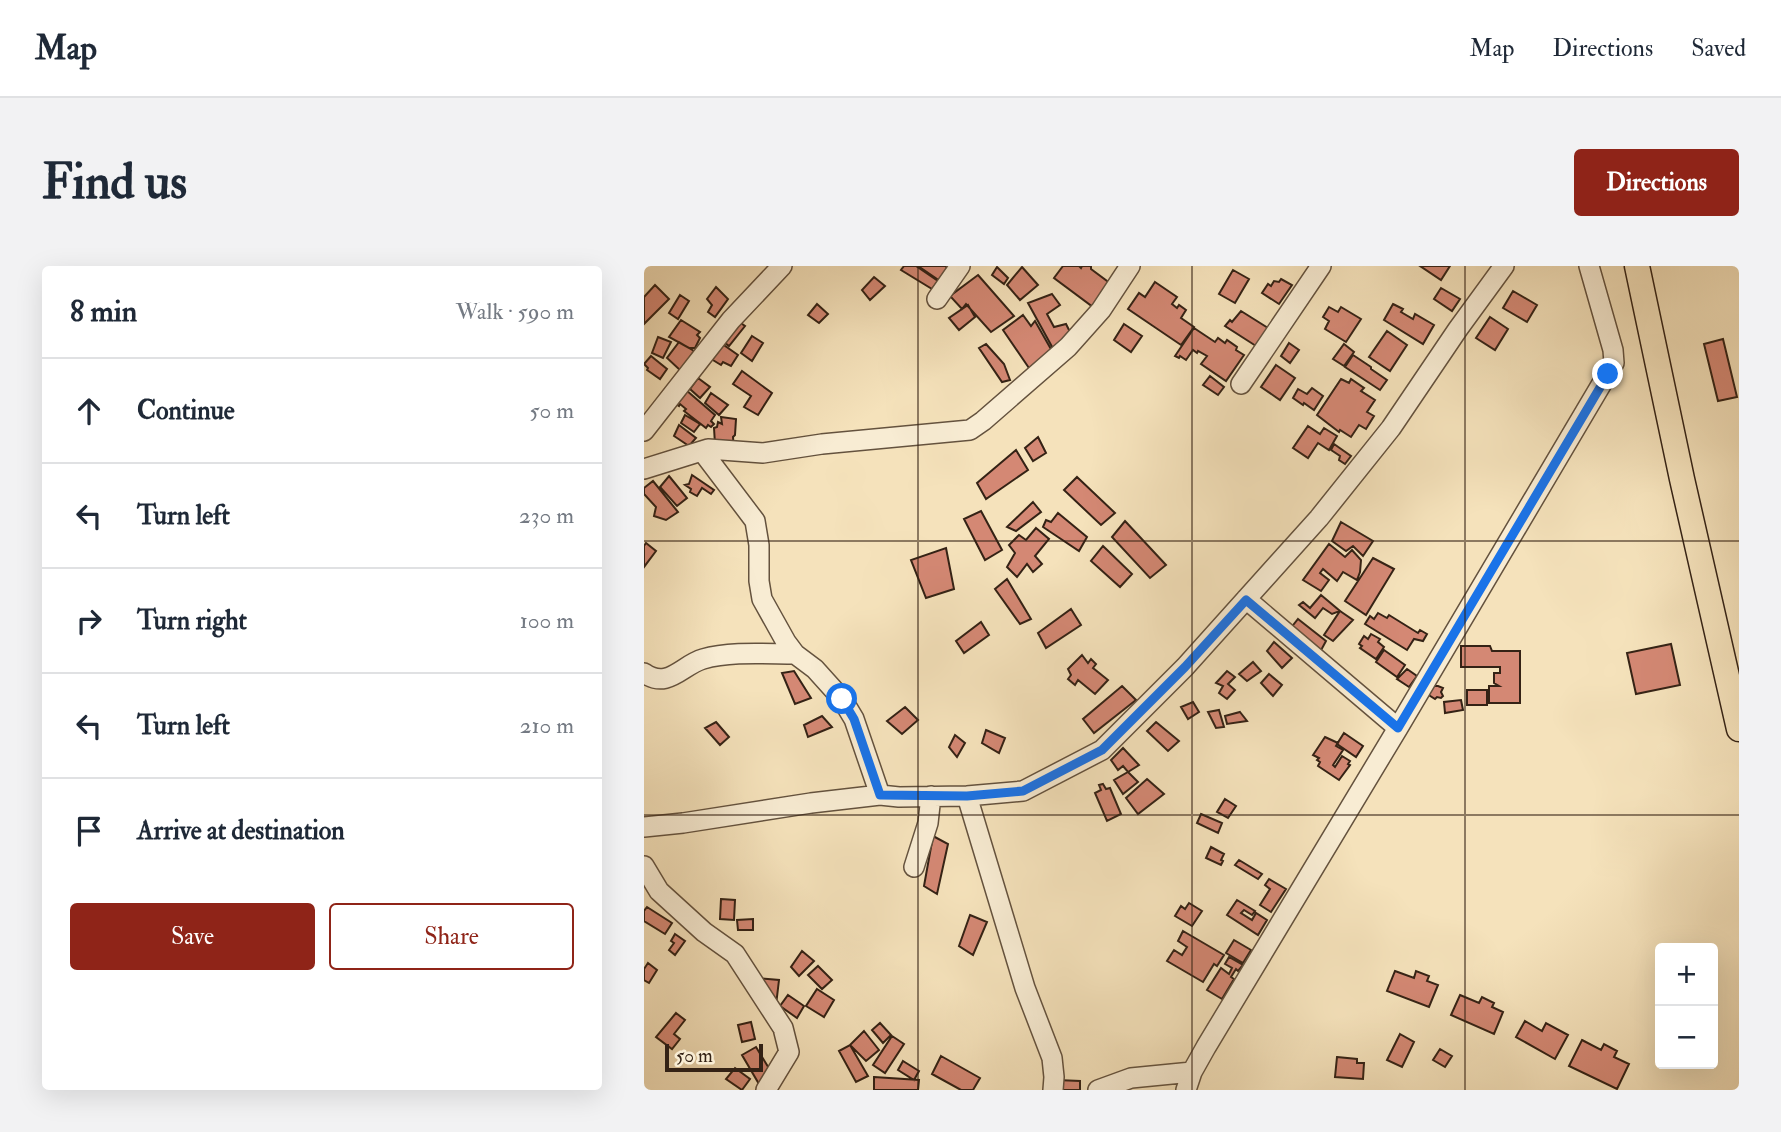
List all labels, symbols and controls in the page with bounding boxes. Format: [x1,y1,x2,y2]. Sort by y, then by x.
text: Map [35,28,97,69]
text: Map [1469,33,1514,64]
text: Directions [1552,33,1653,64]
text: Saved [1691,33,1746,64]
button: Directions [1574,149,1739,216]
text: Find us [42,152,187,213]
text: 8 min [70,293,137,330]
text: Walk · 590 m [456,297,574,326]
route end [1592,358,1623,389]
icon: ahead [70,392,108,430]
text: Continue [137,395,235,427]
text: 50 m [530,396,574,425]
icon: left [70,497,108,535]
text: Turn left [137,500,230,532]
text: 230 m [519,501,574,530]
icon: right [70,602,108,640]
text: Turn right [137,605,247,637]
text: 100 m [520,606,574,635]
route start [826,683,857,714]
icon: left [70,707,108,745]
text: Turn left [137,710,230,742]
text: 210 m [520,711,574,740]
icon: arrive [70,812,108,850]
text: Arrive at destination [137,815,345,847]
button: Save [70,903,315,970]
button: Share [329,903,574,970]
map controls [1655,943,1718,1069]
button: + [1655,943,1718,1006]
button: − [1655,1006,1718,1069]
scale bar [665,1041,763,1073]
text: 50 m [676,1044,713,1068]

